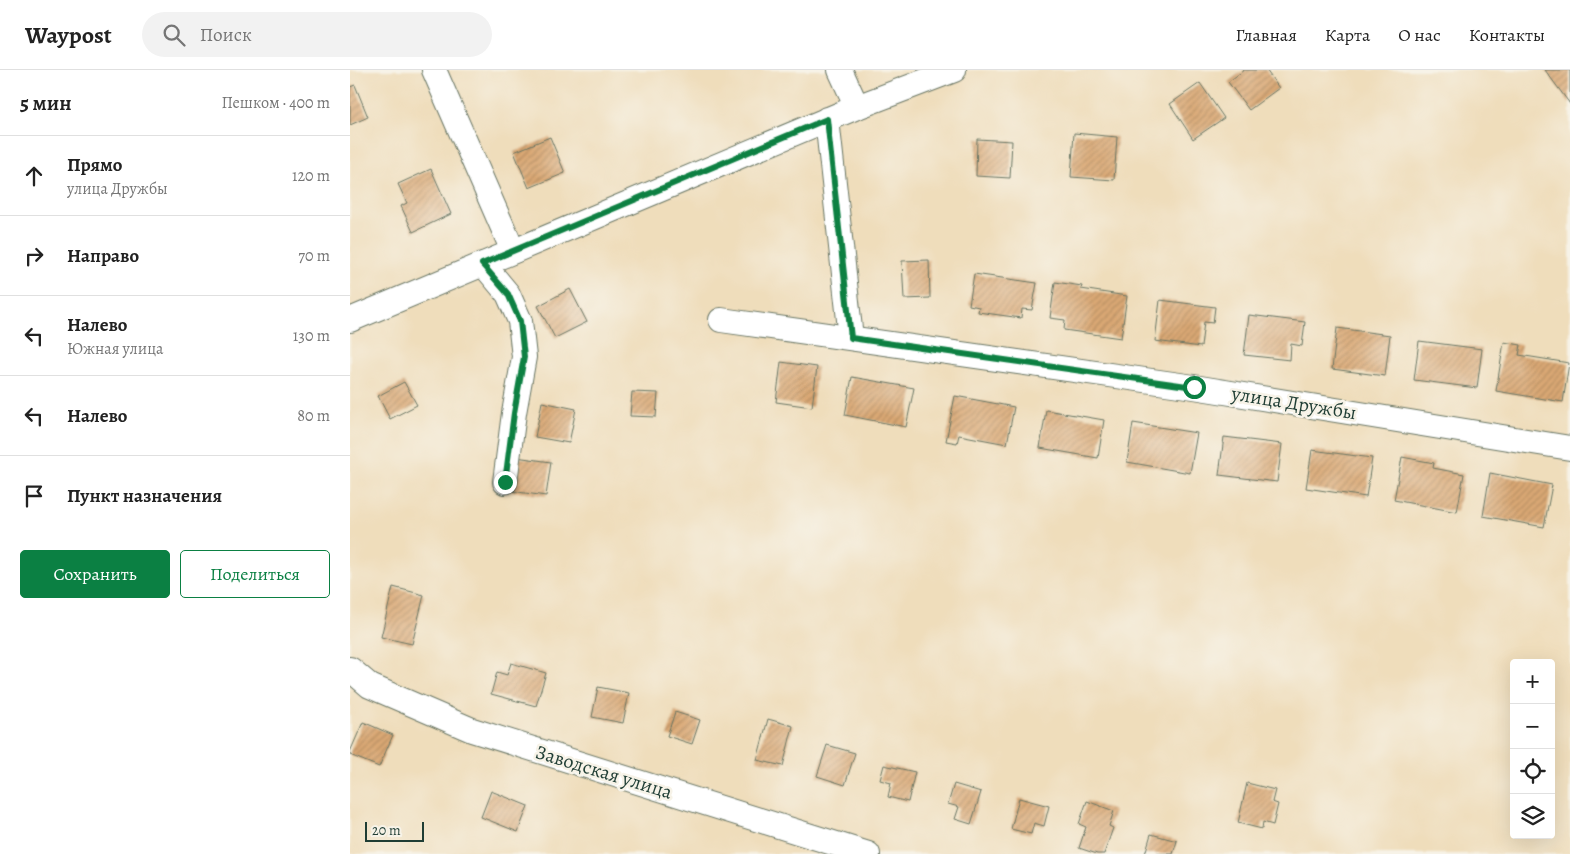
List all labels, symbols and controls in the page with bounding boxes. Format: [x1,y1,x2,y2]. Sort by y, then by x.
search box [142,12,492,57]
text: Waypost [25,19,112,51]
icon: search [160,21,188,49]
text: Поиск [200,22,252,48]
text: Главная [1236,23,1297,47]
text: Карта [1325,23,1370,47]
text: О нас [1398,23,1441,47]
text: Контакты [1469,23,1545,47]
text: 5 мин [20,89,72,117]
text: Пешком · 400 m [221,92,330,114]
text: Прямо [67,152,122,178]
icon: ahead [20,162,48,190]
text: 120 m [292,165,330,187]
text: улица Дружбы [67,178,168,200]
icon: right [20,242,48,270]
text: Направо [67,243,139,269]
text: 70 m [298,245,330,267]
text: Налево [67,312,127,338]
icon: left [20,322,48,350]
text: 130 m [293,325,330,347]
text: Южная улица [67,338,163,360]
route start [1183,376,1206,399]
street label: улица Дружбы [1229,380,1358,426]
icon: left [20,402,48,430]
text: Налево [67,403,127,429]
text: 80 m [297,405,330,427]
route end [494,471,517,494]
icon: arrive [20,482,48,510]
text: Пункт назначения [67,483,222,509]
button: Сохранить [20,550,170,598]
button: Поделиться [180,550,330,598]
map controls [1510,659,1555,839]
button: + [1510,659,1555,704]
button: − [1510,704,1555,749]
street label: Заводская улица [532,738,676,806]
button: locate [1510,749,1555,794]
button: layers [1510,794,1555,839]
scale bar [365,819,424,842]
text: 20 m [372,821,401,840]

